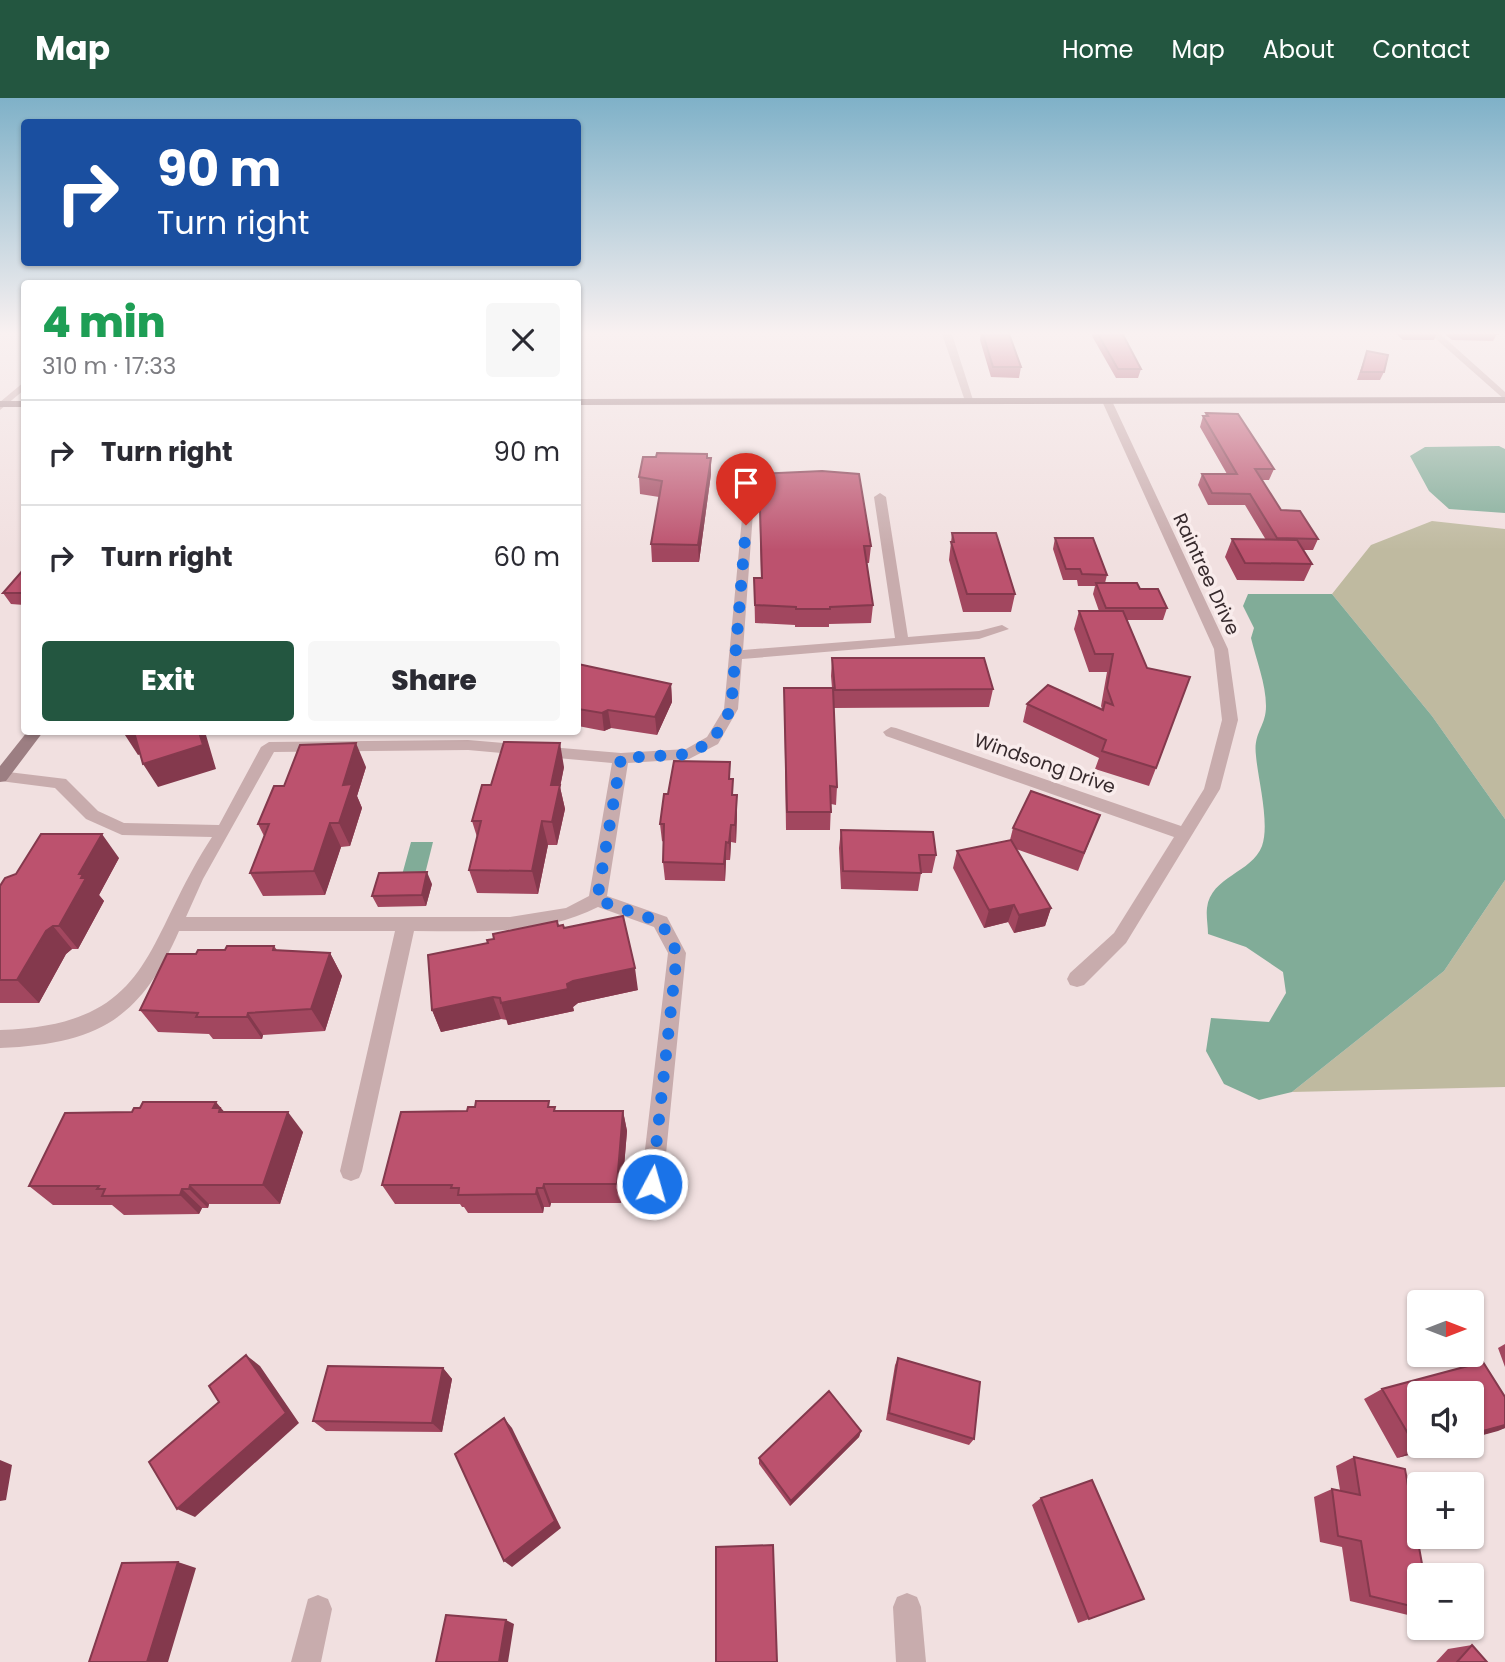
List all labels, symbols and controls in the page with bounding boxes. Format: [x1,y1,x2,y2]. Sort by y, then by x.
text: Map [35,25,110,72]
text: Home [1062,33,1134,66]
text: Map [1172,33,1225,66]
text: About [1263,33,1334,66]
text: Contact [1372,33,1470,66]
text: 90 m [157,135,281,203]
icon: right [42,147,133,238]
text: Turn right [157,200,309,245]
text: 4 min [42,293,166,352]
button: close [486,303,560,377]
text: 310 m · 17:33 [42,350,176,382]
icon: right [42,434,80,472]
text: Turn right [101,434,233,470]
text: 90 m [494,434,560,470]
pin [716,453,776,525]
icon: arrive [727,464,765,502]
street label: Raintree Drive [1167,509,1247,640]
icon: right [42,539,80,577]
text: Turn right [101,539,233,575]
text: 60 m [493,539,560,575]
button: Exit [42,641,294,721]
button: Share [308,641,560,721]
street label: Windsong Drive [970,727,1119,800]
position arrow [615,1147,689,1221]
north arrow [1407,1290,1484,1367]
map controls [1407,1290,1484,1640]
button: sound [1407,1381,1484,1458]
button: + [1407,1472,1484,1549]
button: − [1407,1563,1484,1640]

